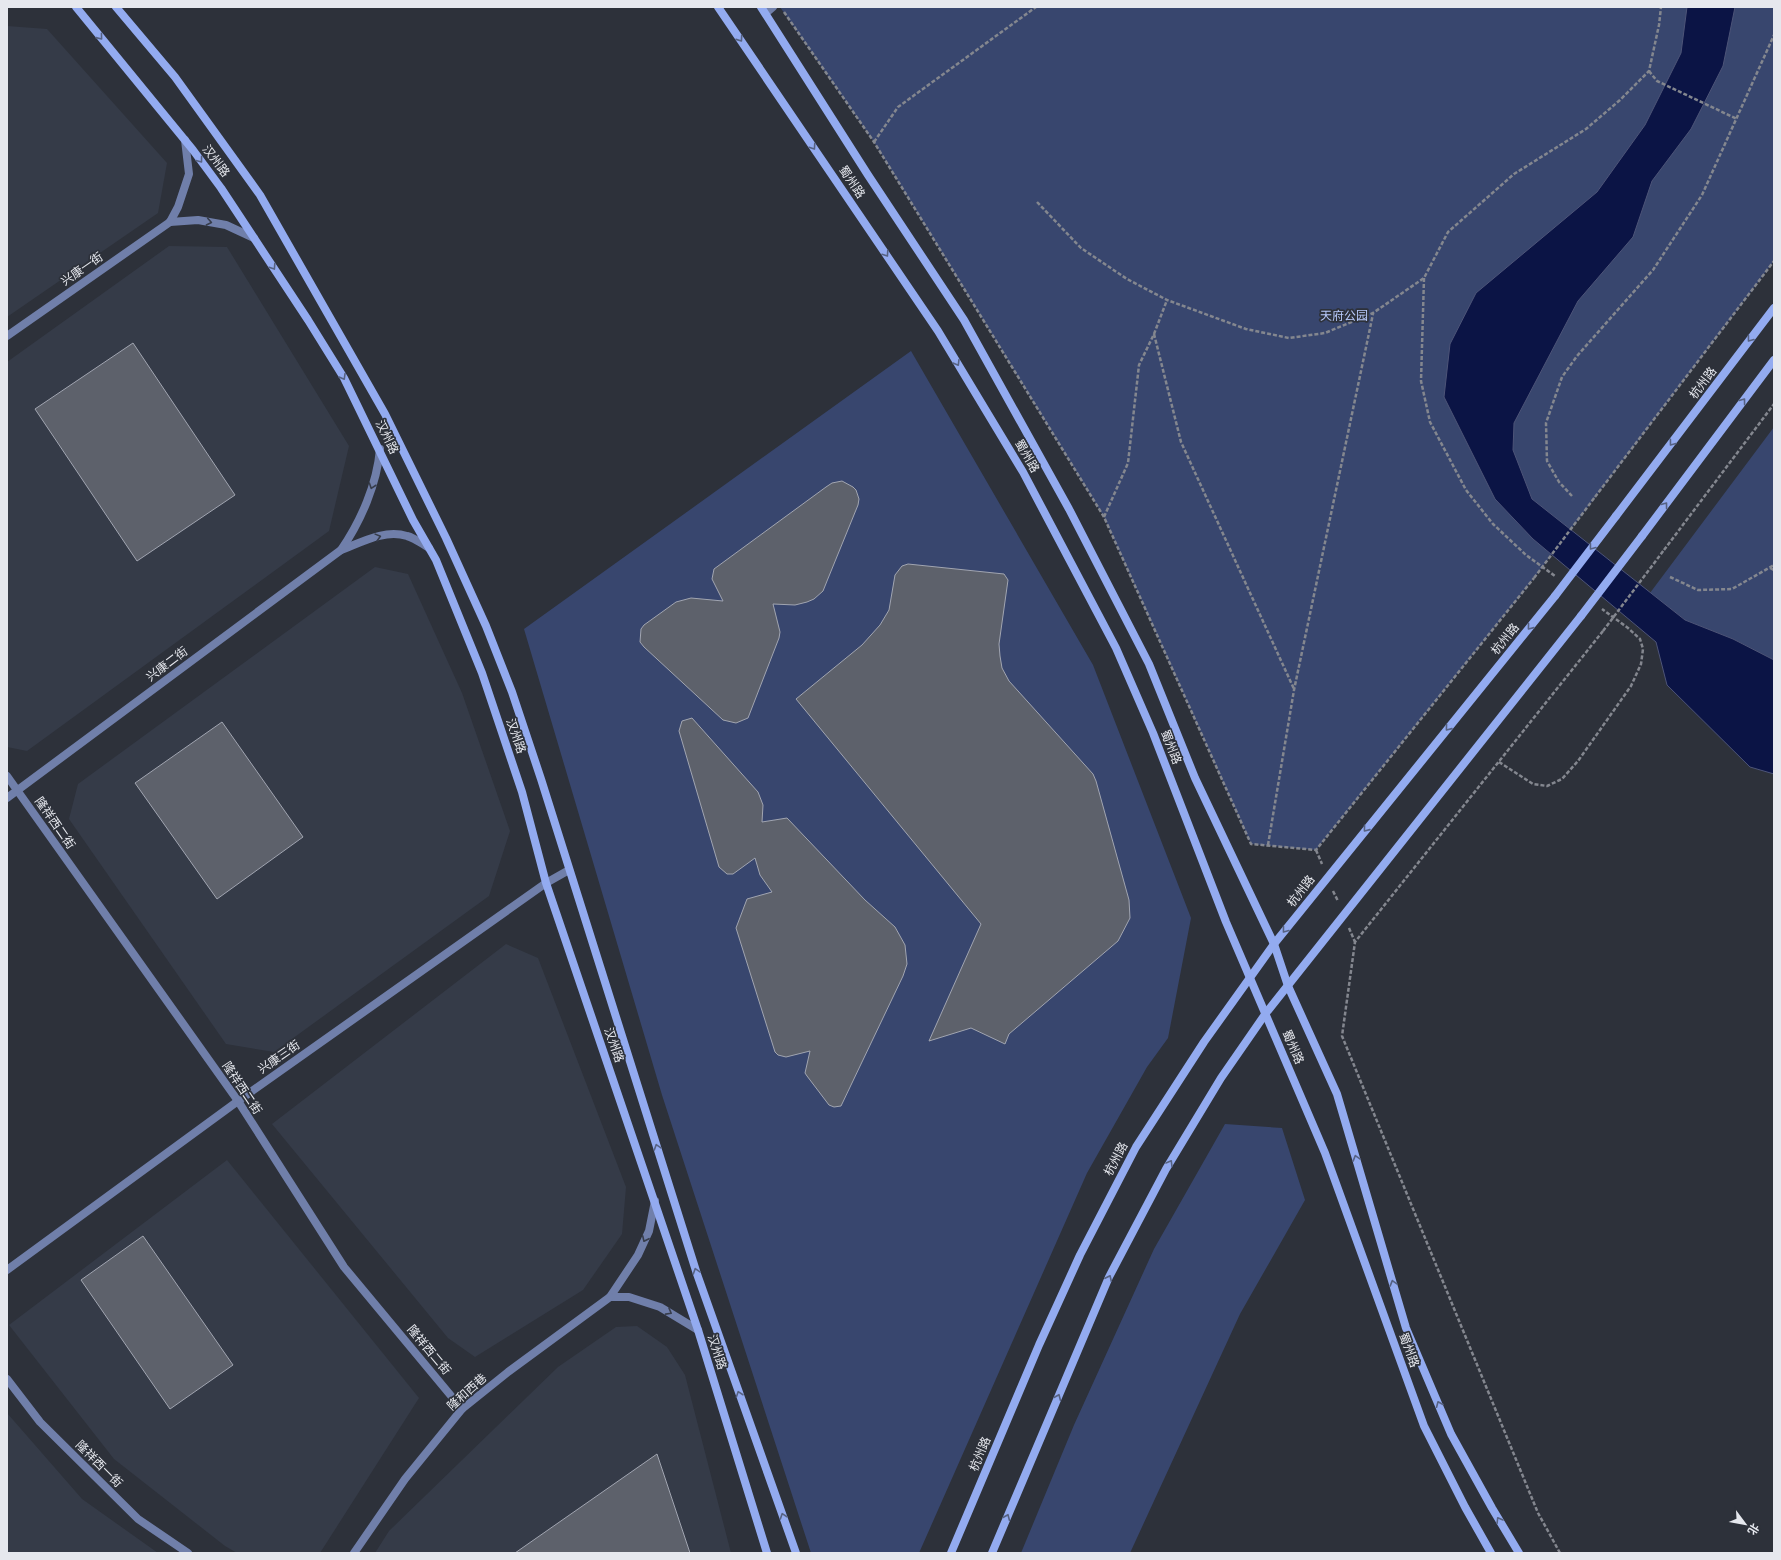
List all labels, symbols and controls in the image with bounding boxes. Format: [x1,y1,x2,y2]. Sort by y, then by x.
one-way arrow [96,33,103,40]
one-way arrow [735,35,743,42]
street label: 汉州路 [200,142,232,180]
one-way arrow [808,142,815,149]
one-way arrow [195,155,202,162]
street label: 蜀州路 [836,163,868,201]
one-way arrow [206,217,212,226]
street label: 兴康一街 [58,249,106,289]
one-way arrow [881,250,888,257]
one-way arrow [268,263,276,270]
park label: 天府公园 [1320,309,1368,323]
one-way arrow [1748,335,1755,342]
one-way arrow [952,359,960,366]
street label: 杭州路 [1687,364,1719,402]
one-way arrow [339,373,346,380]
one-way arrow [1738,398,1745,405]
street label: 汉州路 [373,418,401,456]
street label: 蜀州路 [1012,437,1042,475]
one-way arrow [1669,438,1676,445]
one-way arrow [368,483,376,490]
one-way arrow [1660,502,1667,509]
one-way arrow [374,533,381,542]
one-way arrow [1590,543,1597,550]
street label: 杭州路 [1488,621,1522,657]
one-way arrow [1528,622,1535,629]
street label: 兴康二街 [144,644,190,684]
street label: 汉州路 [504,717,528,755]
one-way arrow [1446,723,1453,730]
street label: 蜀州路 [1158,728,1184,766]
street label: 隆祥西二街 [32,794,78,852]
one-way arrow [1364,824,1371,831]
street label: 杭州路 [1284,873,1318,909]
one-way arrow [1283,925,1290,933]
street label: 汉州路 [602,1026,626,1064]
street label: 蜀州路 [1280,1028,1306,1066]
street label: 兴康三街 [255,1037,303,1077]
street label: 隆祥西二街 [219,1059,265,1117]
street label: 杭州路 [1101,1140,1131,1178]
one-way arrow [653,1144,662,1151]
one-way arrow [1352,1155,1361,1162]
one-way arrow [1165,1160,1172,1167]
one-way arrow [642,1235,650,1242]
one-way arrow [693,1268,701,1275]
one-way arrow [1104,1275,1112,1282]
one-way arrow [1389,1280,1398,1287]
one-way arrow [665,1308,672,1315]
street label: 隆祥西二街 [404,1323,454,1377]
street label: 蜀州路 [1396,1331,1422,1369]
street label: 汉州路 [705,1333,729,1371]
street label: 隆和西巷 [444,1371,490,1413]
one-way arrow [736,1390,744,1397]
one-way arrow [1053,1394,1061,1402]
one-way arrow [1436,1401,1444,1409]
street label: 杭州路 [967,1435,993,1473]
street label: 隆祥西一街 [73,1438,125,1490]
north arrow [1725,1504,1765,1544]
one-way arrow [779,1513,787,1520]
one-way arrow [1002,1514,1010,1522]
one-way arrow [1496,1517,1503,1524]
text: 北 [1745,1521,1761,1537]

